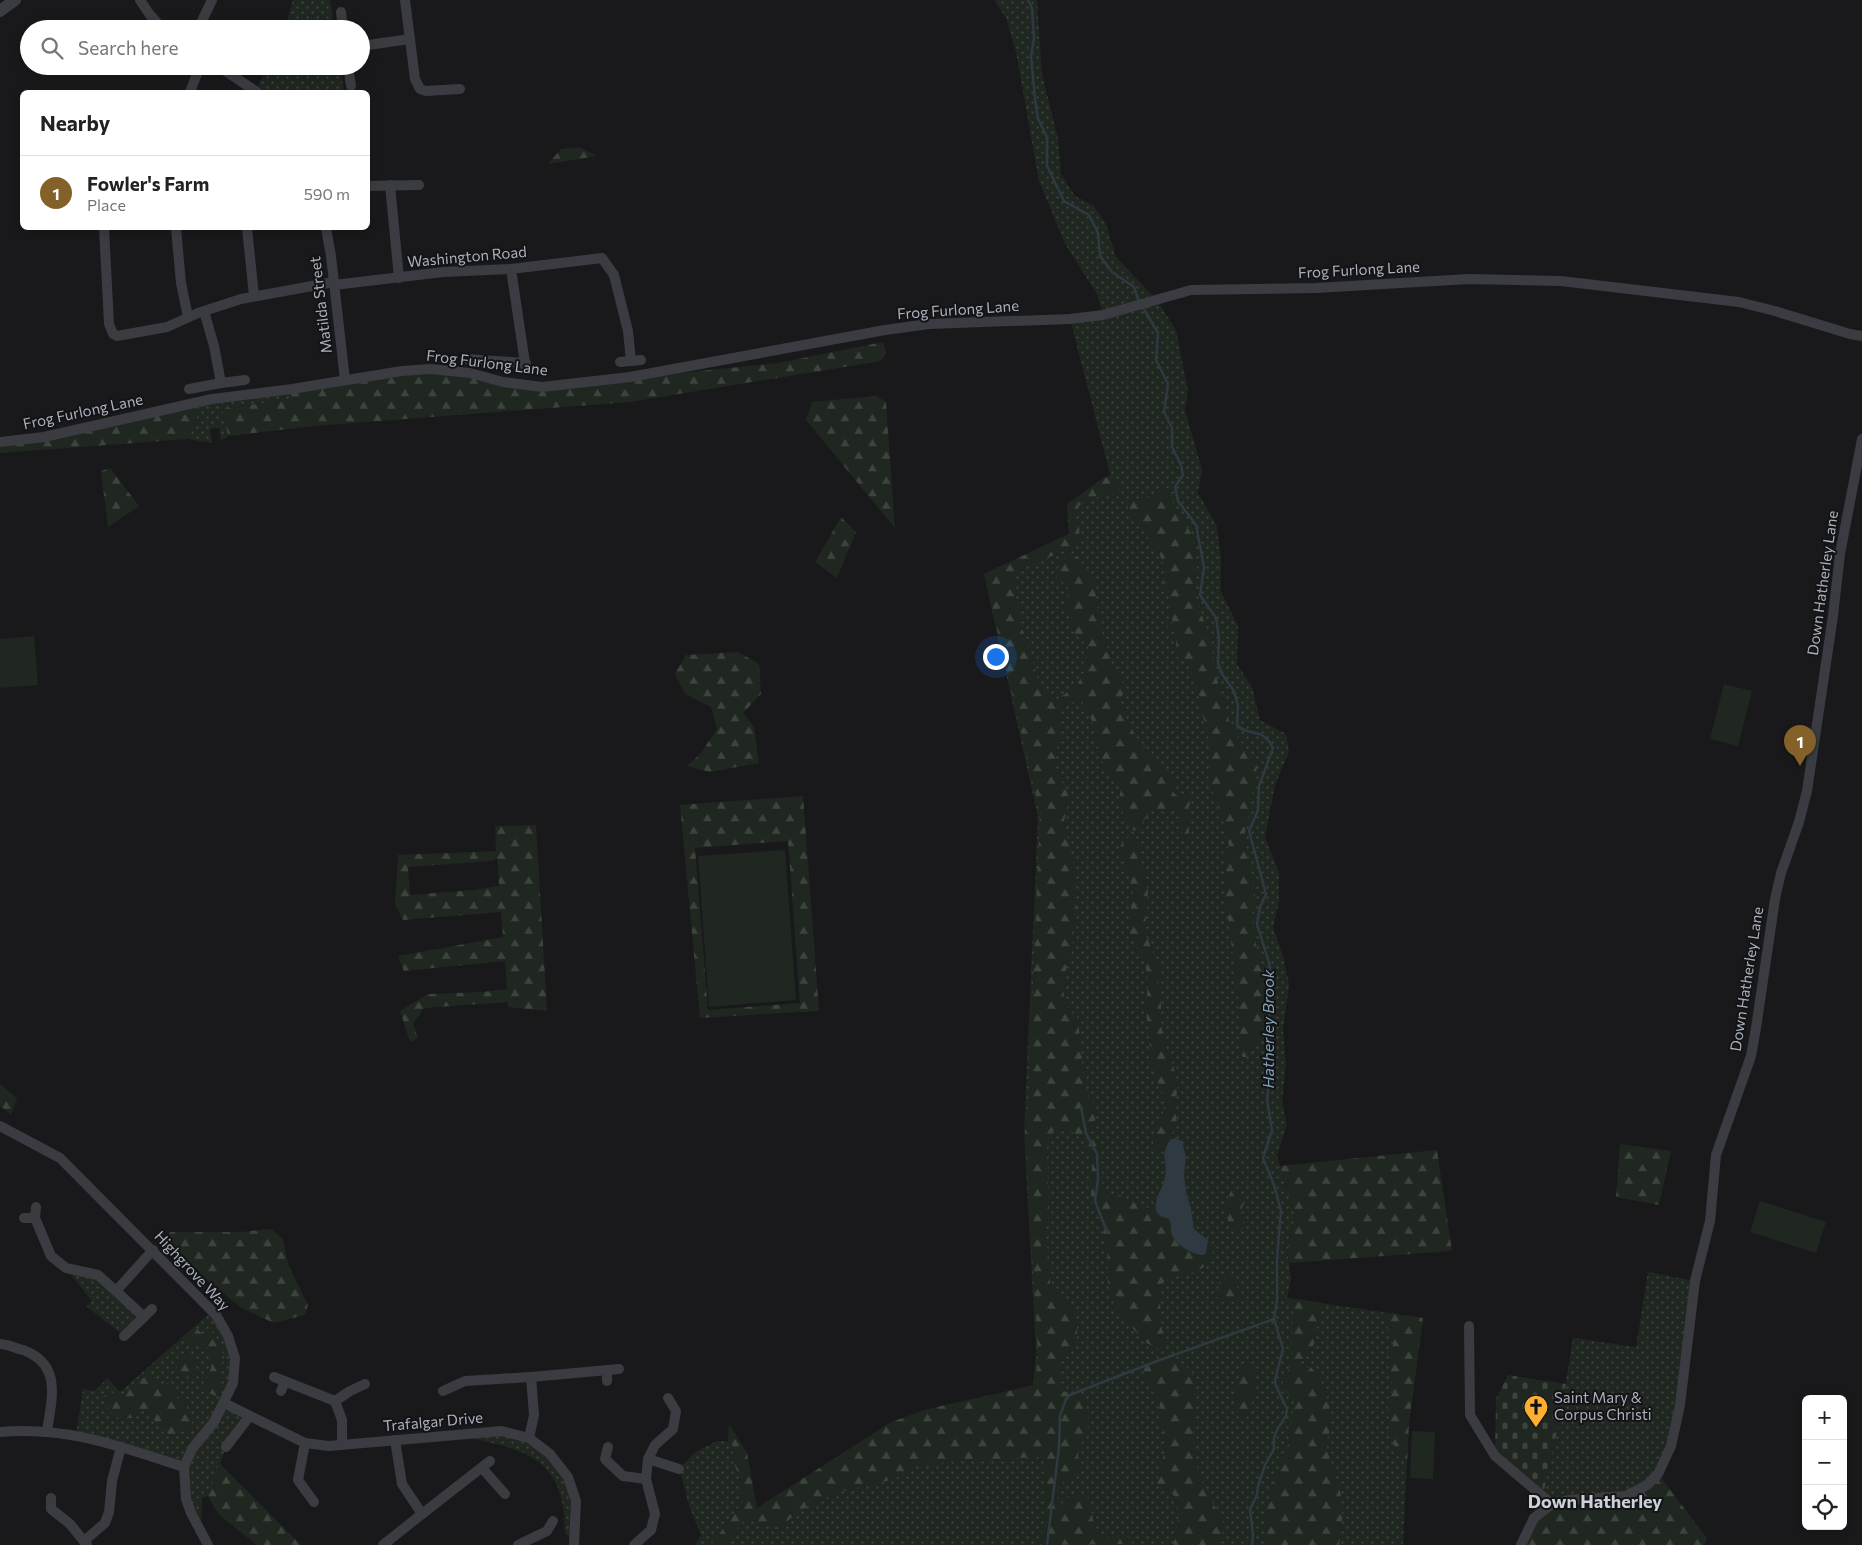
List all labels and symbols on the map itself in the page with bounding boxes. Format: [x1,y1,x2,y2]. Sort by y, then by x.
street label: Washington Road [406,242,527,270]
street label: Matilda Street [305,256,335,355]
street label: Frog Furlong Lane [1297,257,1420,281]
street label: Frog Furlong Lane [896,296,1020,322]
street label: Frog Furlong Lane [425,346,549,378]
street label: Frog Furlong Lane [21,390,144,433]
street label: Down Hatherley Lane [1803,509,1841,656]
your location [983,644,1009,670]
pin: 1 [1784,725,1816,766]
street label: Down Hatherley Lane [1726,905,1766,1052]
water label: Hatherley Brook [1258,969,1277,1088]
street label: Highgrove Way [151,1227,234,1314]
place label: Saint Mary & Corpus Christi [1554,1388,1652,1423]
church icon: Saint Mary & Corpus Christi [1523,1394,1549,1428]
street label: Trafalgar Drive [382,1408,484,1434]
district label: Down Hatherley [1528,1490,1662,1512]

